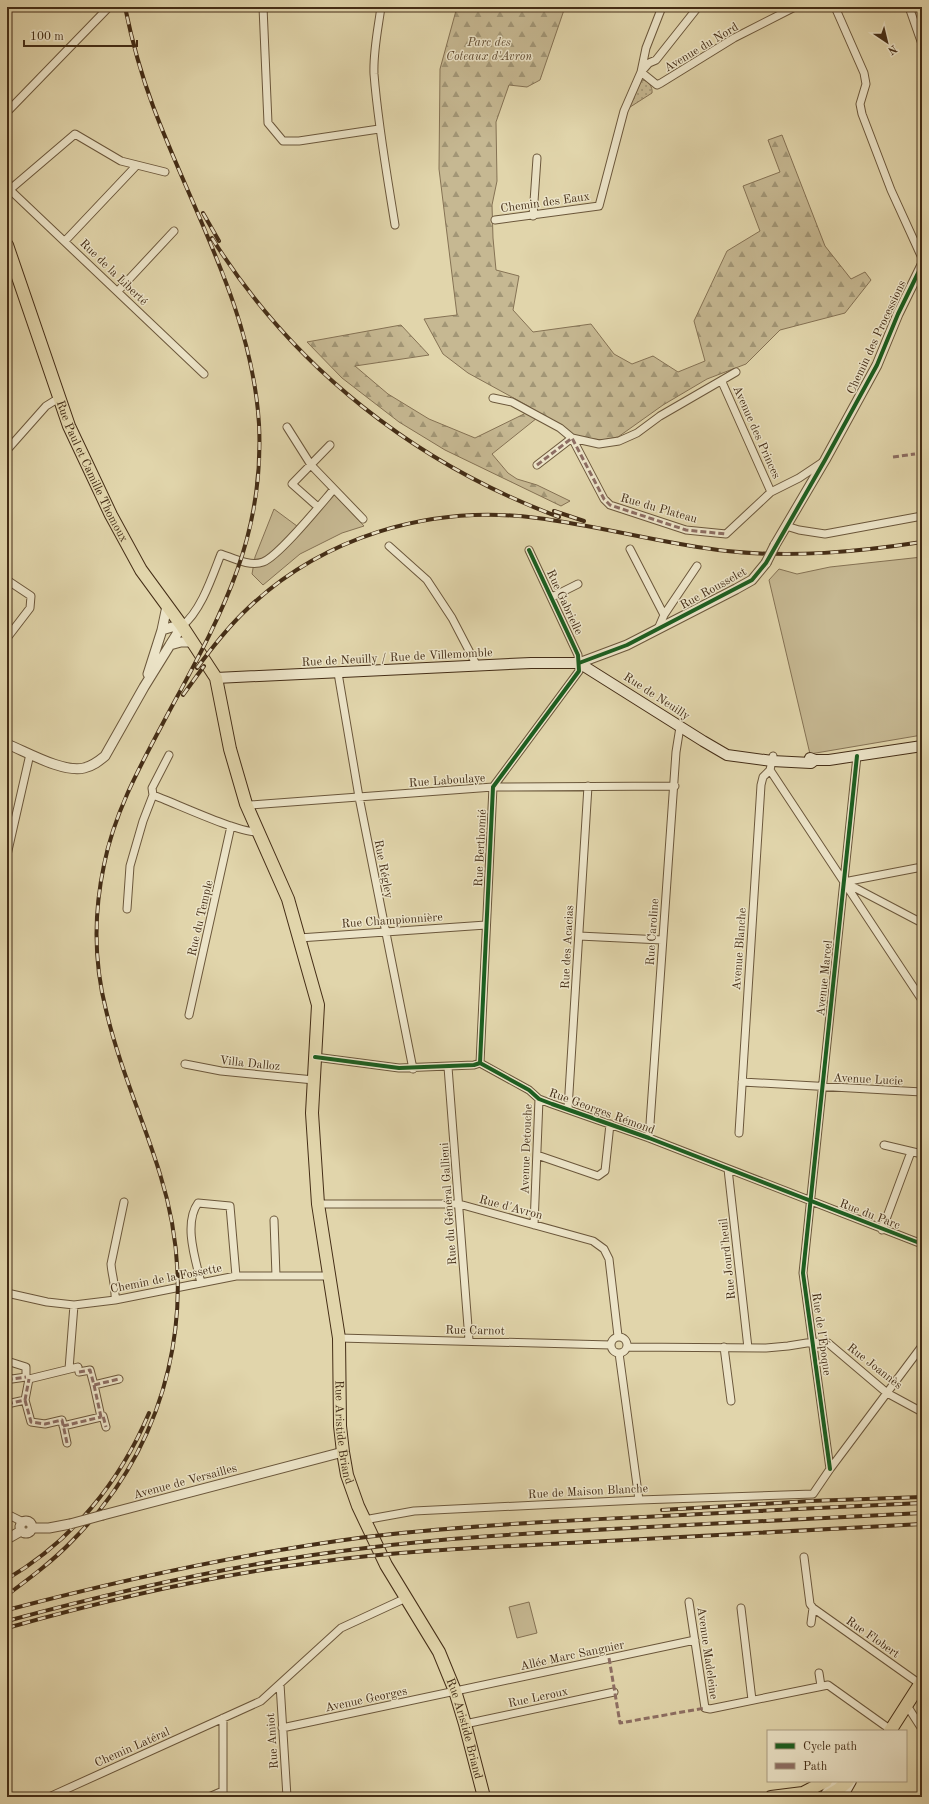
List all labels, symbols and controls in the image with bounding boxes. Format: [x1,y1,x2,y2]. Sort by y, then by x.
street label: Avenue du Nord [662,21,741,75]
scale bar [24,22,137,48]
north arrow [867,22,907,62]
text: 100 m [30,31,64,43]
park label: Parc des Coteaux d'Avron [446,37,532,63]
text: N [885,42,898,56]
street label: Chemin des Eaux [500,191,590,215]
street label: Rue de la Liberté [77,237,150,308]
street label: Chemin des Processions [845,279,909,396]
street label: Avenue des Princes [730,384,782,481]
street label: Rue Paul et Camille Thomoux [54,399,130,545]
street label: Rue du Plateau [619,492,699,526]
street label: Rue Rousselet [678,566,749,612]
street label: Rue Gabrielle [544,568,585,637]
street label: Rue de Neuilly / Rue de Villemomble [301,647,493,669]
street label: Rue de Neuilly [621,671,692,723]
street label: Rue Laboulaye [408,772,486,790]
street label: Rue Berthomié [473,809,489,887]
street label: Rue Régley [371,839,395,900]
street label: Rue du Temple [186,879,216,957]
street label: Rue Caroline [645,898,661,966]
street label: Rue des Acacias [560,905,576,989]
street label: Avenue Blanche [731,907,749,991]
street label: Rue Championnière [341,911,444,931]
street label: Avenue Marcel [815,939,835,1017]
street label: Villa Dalloz [219,1055,281,1073]
street label: Avenue Lucie [833,1072,904,1088]
street label: Rue Georges Rémond [547,1087,656,1137]
street label: Avenue Detouche [519,1103,535,1194]
street label: Rue du Général Gallieni [439,1142,459,1266]
street label: Rue d'Avron [478,1194,544,1222]
street label: Rue du Parc [838,1198,901,1232]
street label: Rue Jourd'heuil [718,1218,738,1300]
street label: Chemin de la Fossette [109,1262,223,1296]
street label: Rue de l'Époque [809,1292,836,1377]
street label: Rue Carnot [445,1324,505,1338]
street label: Rue Joannès [845,1342,904,1392]
street label: Rue Aristide Briand [332,1380,355,1486]
street label: Avenue de Versailles [132,1462,238,1502]
street label: Rue de Maison Blanche [528,1483,649,1501]
street label: Avenue Madeleine [695,1606,720,1701]
street label: Rue Flobert [844,1615,901,1661]
street label: Allée Marc Sangnier [519,1639,625,1673]
street label: Rue Aristide Briand [443,1677,484,1780]
street label: Avenue Georges [324,1685,408,1715]
street label: Rue Leroux [507,1686,569,1710]
street label: Rue Amiot [265,1713,281,1769]
street label: Chemin Latéral [93,1726,172,1770]
legend [767,1730,907,1782]
text: Cycle path [803,1741,858,1753]
text: Path [803,1761,828,1773]

